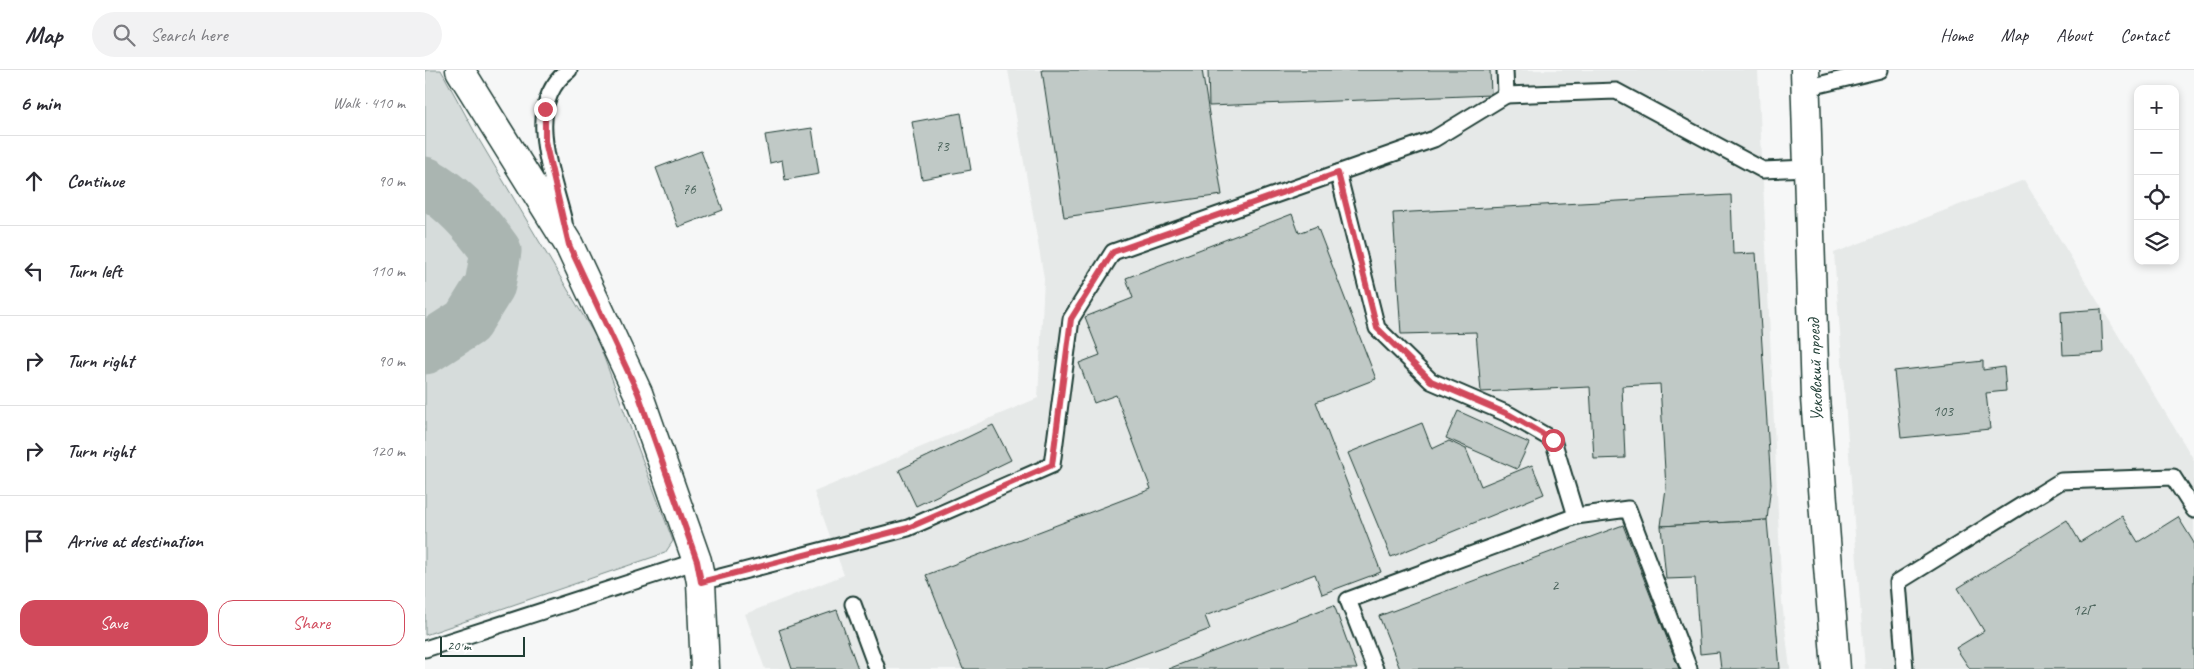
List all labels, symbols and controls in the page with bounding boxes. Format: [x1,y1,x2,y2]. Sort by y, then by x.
search box [92,12,442,57]
text: Map [25,20,62,50]
icon: search [110,21,138,49]
text: Search here [150,23,228,47]
text: Home [1940,24,1973,46]
text: Map [2001,24,2028,46]
text: About [2056,24,2092,46]
text: Contact [2120,24,2169,46]
map controls [2134,85,2179,265]
button: + [2134,85,2179,130]
text: 6 min [20,90,61,116]
text: Walk · 410 m [333,93,405,113]
route end [534,98,557,121]
button: − [2134,130,2179,175]
house number: 73 [935,137,950,156]
icon: ahead [20,167,48,195]
text: Continue [67,169,124,193]
text: 90 m [378,171,405,191]
button: locate [2134,175,2179,220]
house number: 76 [682,180,697,199]
button: layers [2134,220,2179,265]
icon: left [20,257,48,285]
text: Turn left [67,259,122,283]
text: 110 m [371,261,405,281]
street label: Усковский проезд [1802,316,1828,422]
icon: right [20,347,48,375]
text: Turn right [67,349,134,373]
text: 90 m [378,351,405,371]
house number: 103 [1933,402,1954,421]
route start [1542,429,1565,452]
icon: right [20,437,48,465]
text: Turn right [67,439,134,463]
text: 120 m [371,441,405,461]
icon: arrive [20,527,48,555]
text: Arrive at destination [67,529,203,553]
house number: 2 [1552,576,1560,595]
button: Save [20,600,208,646]
button: Share [218,600,405,646]
house number: 12Г [2073,601,2096,620]
scale bar [440,634,525,657]
text: 20 m [447,637,471,654]

